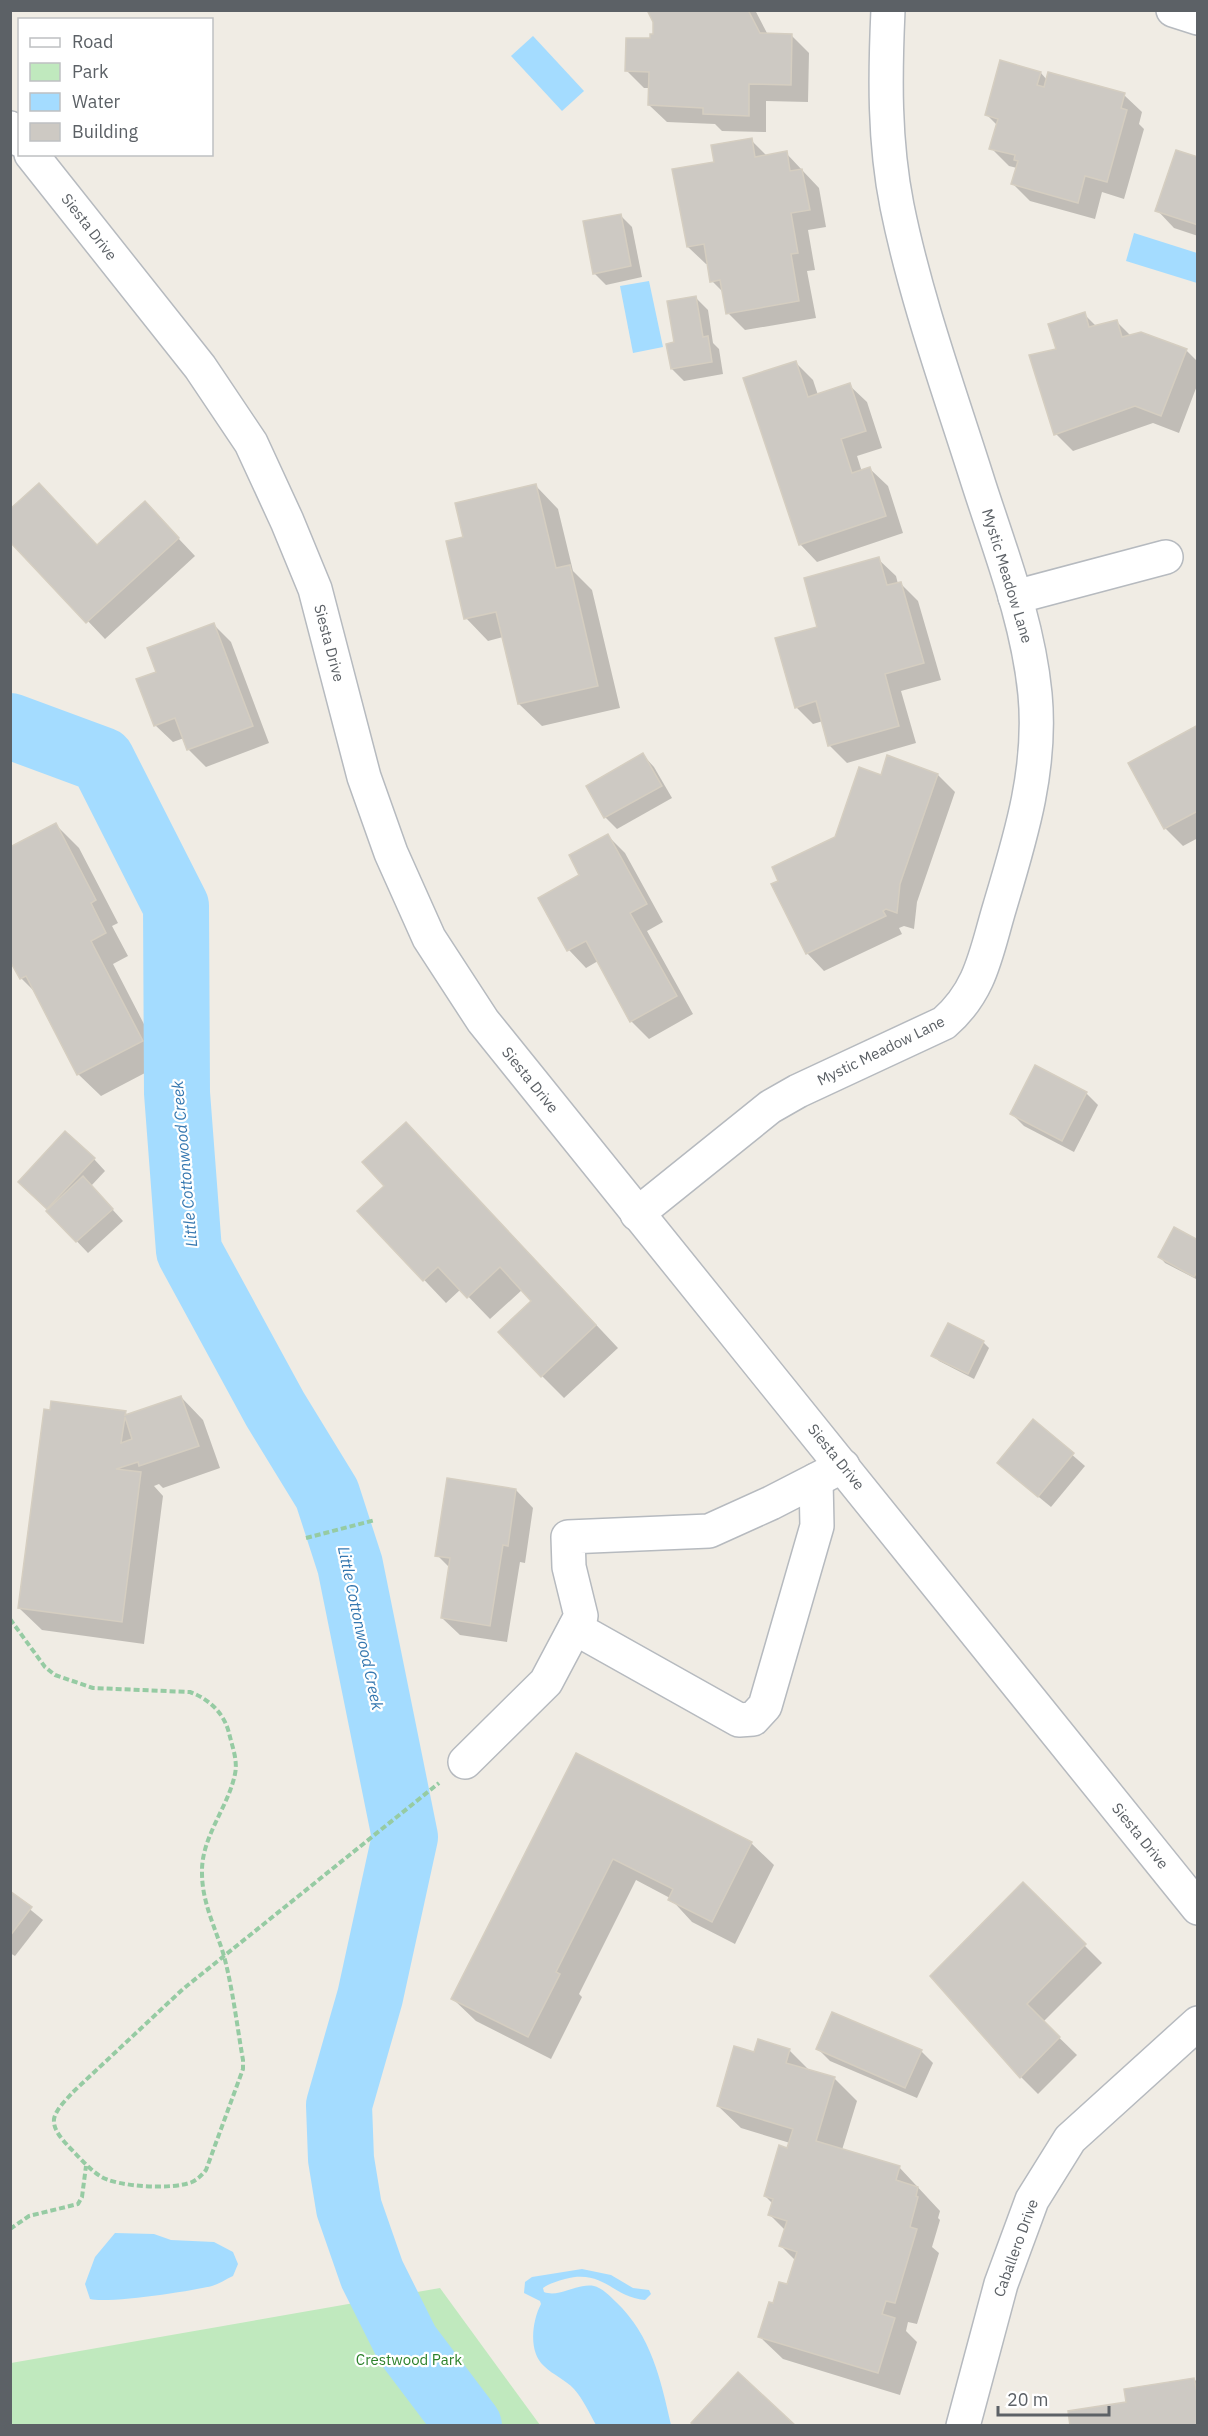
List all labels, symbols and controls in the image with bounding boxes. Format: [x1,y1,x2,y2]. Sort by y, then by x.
legend [18,18,213,156]
text: Road [72,30,113,53]
text: Park [72,60,109,83]
text: Water [72,90,121,113]
text: Building [72,120,139,143]
street label: Siesta Drive [57,190,121,264]
street label: Mystic Meadow Lane [978,506,1037,645]
street label: Siesta Drive [310,602,349,684]
street label: Mystic Meadow Lane [814,1011,948,1090]
street label: Siesta Drive [498,1043,563,1117]
water label: Little Cottonwood Creek [167,1079,201,1248]
street label: Siesta Drive [804,1420,869,1494]
water label: Little Cottonwood Creek [334,1544,388,1712]
street label: Siesta Drive [1108,1799,1173,1873]
street label: Caballero Drive [989,2196,1042,2299]
park label: Crestwood Park [356,2350,462,2369]
scale bar [998,2379,1109,2417]
text: 20 m [1007,2388,1049,2411]

